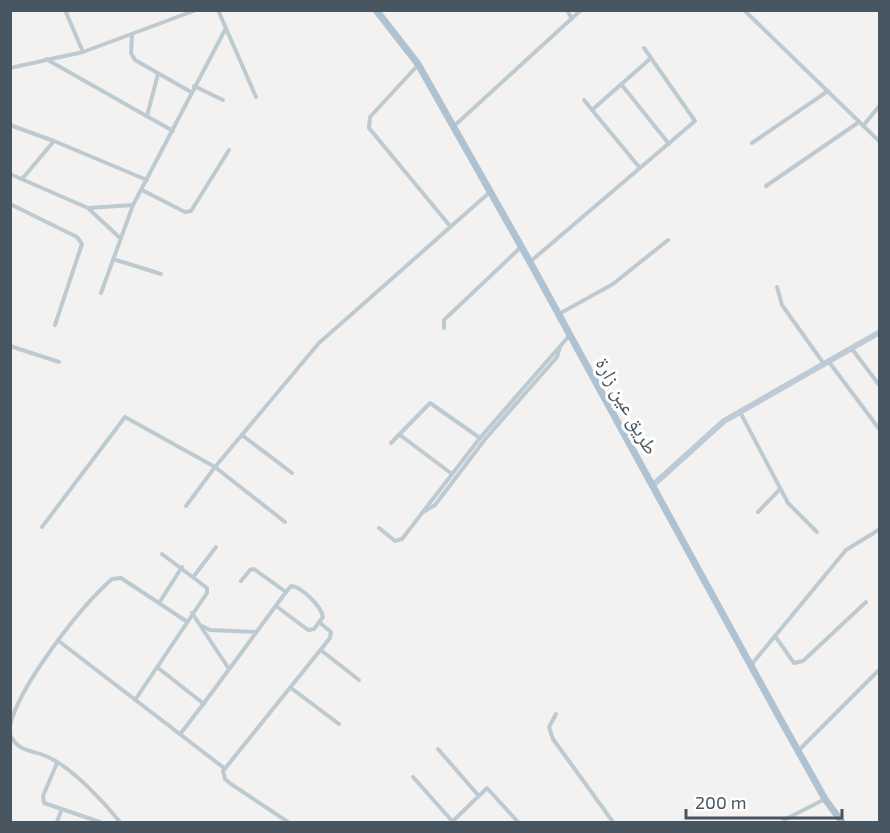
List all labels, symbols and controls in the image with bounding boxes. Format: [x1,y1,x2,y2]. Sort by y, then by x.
street label: طريق عين زارة [591,353,664,459]
scale bar [686,782,842,820]
text: 200 m [695,791,747,813]

